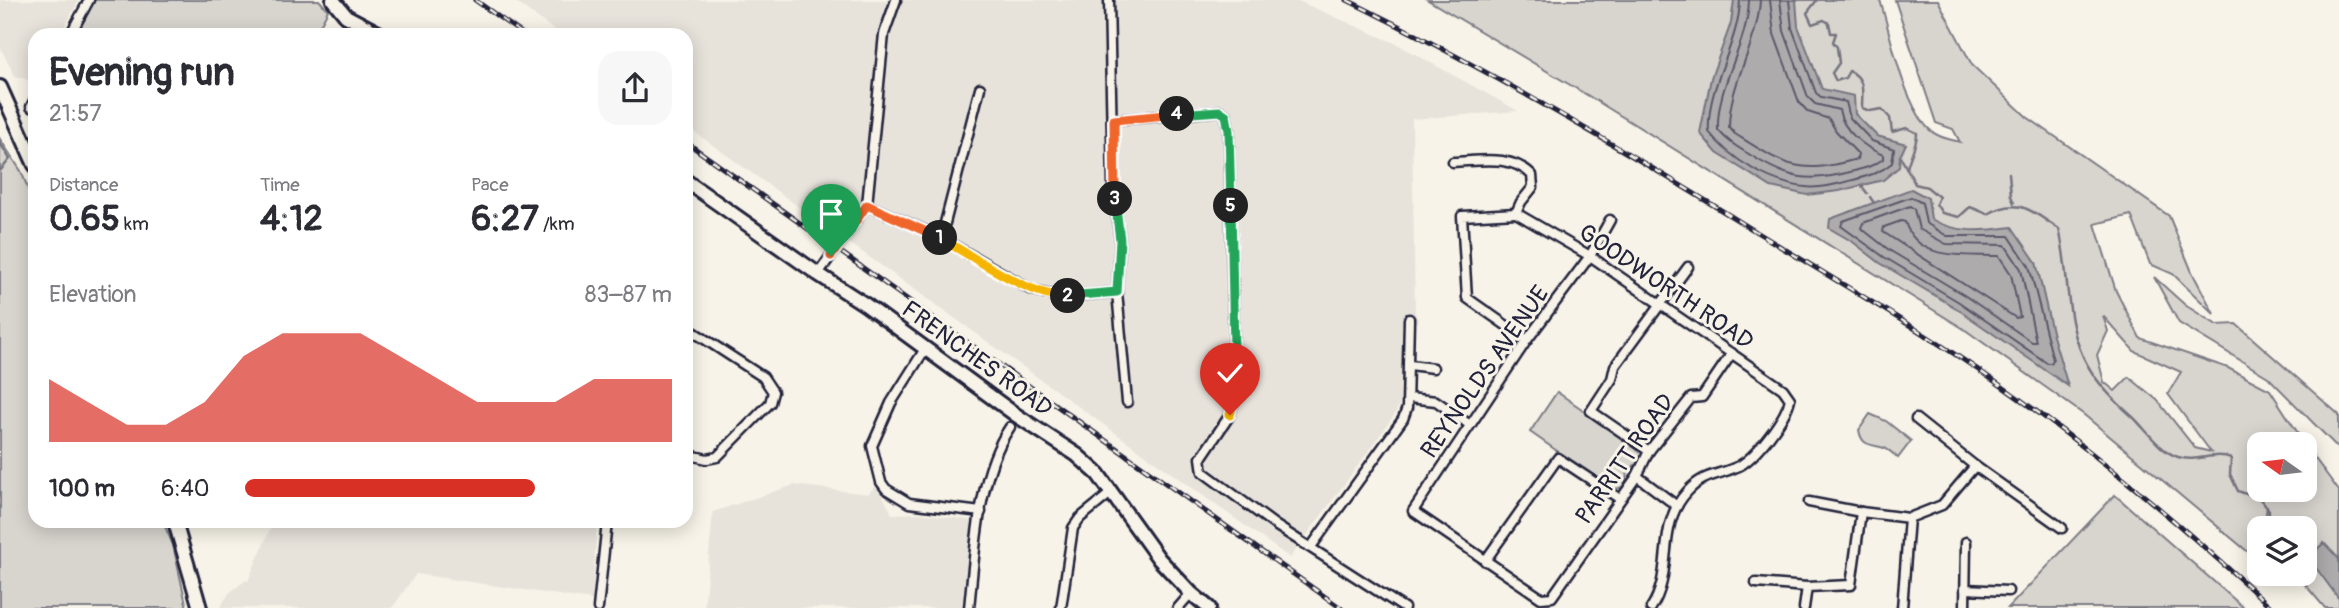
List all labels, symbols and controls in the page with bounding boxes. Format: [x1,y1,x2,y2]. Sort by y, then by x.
text: Evening run [49,49,235,97]
button: share [598,51,672,125]
pin: 4 [1160,96,1194,132]
text: 21:57 [49,99,102,128]
text: 4 [1171,101,1182,125]
text: Distance [49,173,118,197]
text: Time [260,173,300,197]
text: Pace [471,173,509,197]
pin: 3 [1098,182,1132,216]
pin [801,184,861,256]
text: 3 [1109,186,1120,210]
pin: 5 [1214,188,1248,224]
text: 5 [1225,193,1236,217]
icon: arrive [812,195,850,233]
text: 0.65 [49,197,120,241]
text: 4:12 [260,197,323,241]
text: 6:27 [471,197,539,241]
text: km [120,212,149,236]
text: /km [539,212,575,236]
street label: GOODWORTH ROAD [1573,218,1759,356]
pin: 1 [922,220,958,256]
text: 1 [936,225,943,249]
pin: 2 [1050,278,1086,314]
text: Elevation [49,280,137,309]
text: 83–87 m [585,280,672,309]
street label: REYNOLDS AVENUE [1415,280,1555,464]
text: 2 [1062,283,1073,307]
street label: FRENCHES ROAD [896,295,1058,423]
pin [1200,343,1260,415]
icon: check [1211,354,1249,392]
street label: PARRITT ROAD [1569,388,1681,530]
north arrow [2247,432,2317,502]
map controls [2247,432,2317,586]
text: 100 m [49,474,115,503]
text: 6:40 [161,474,210,503]
button: layers [2247,516,2317,586]

